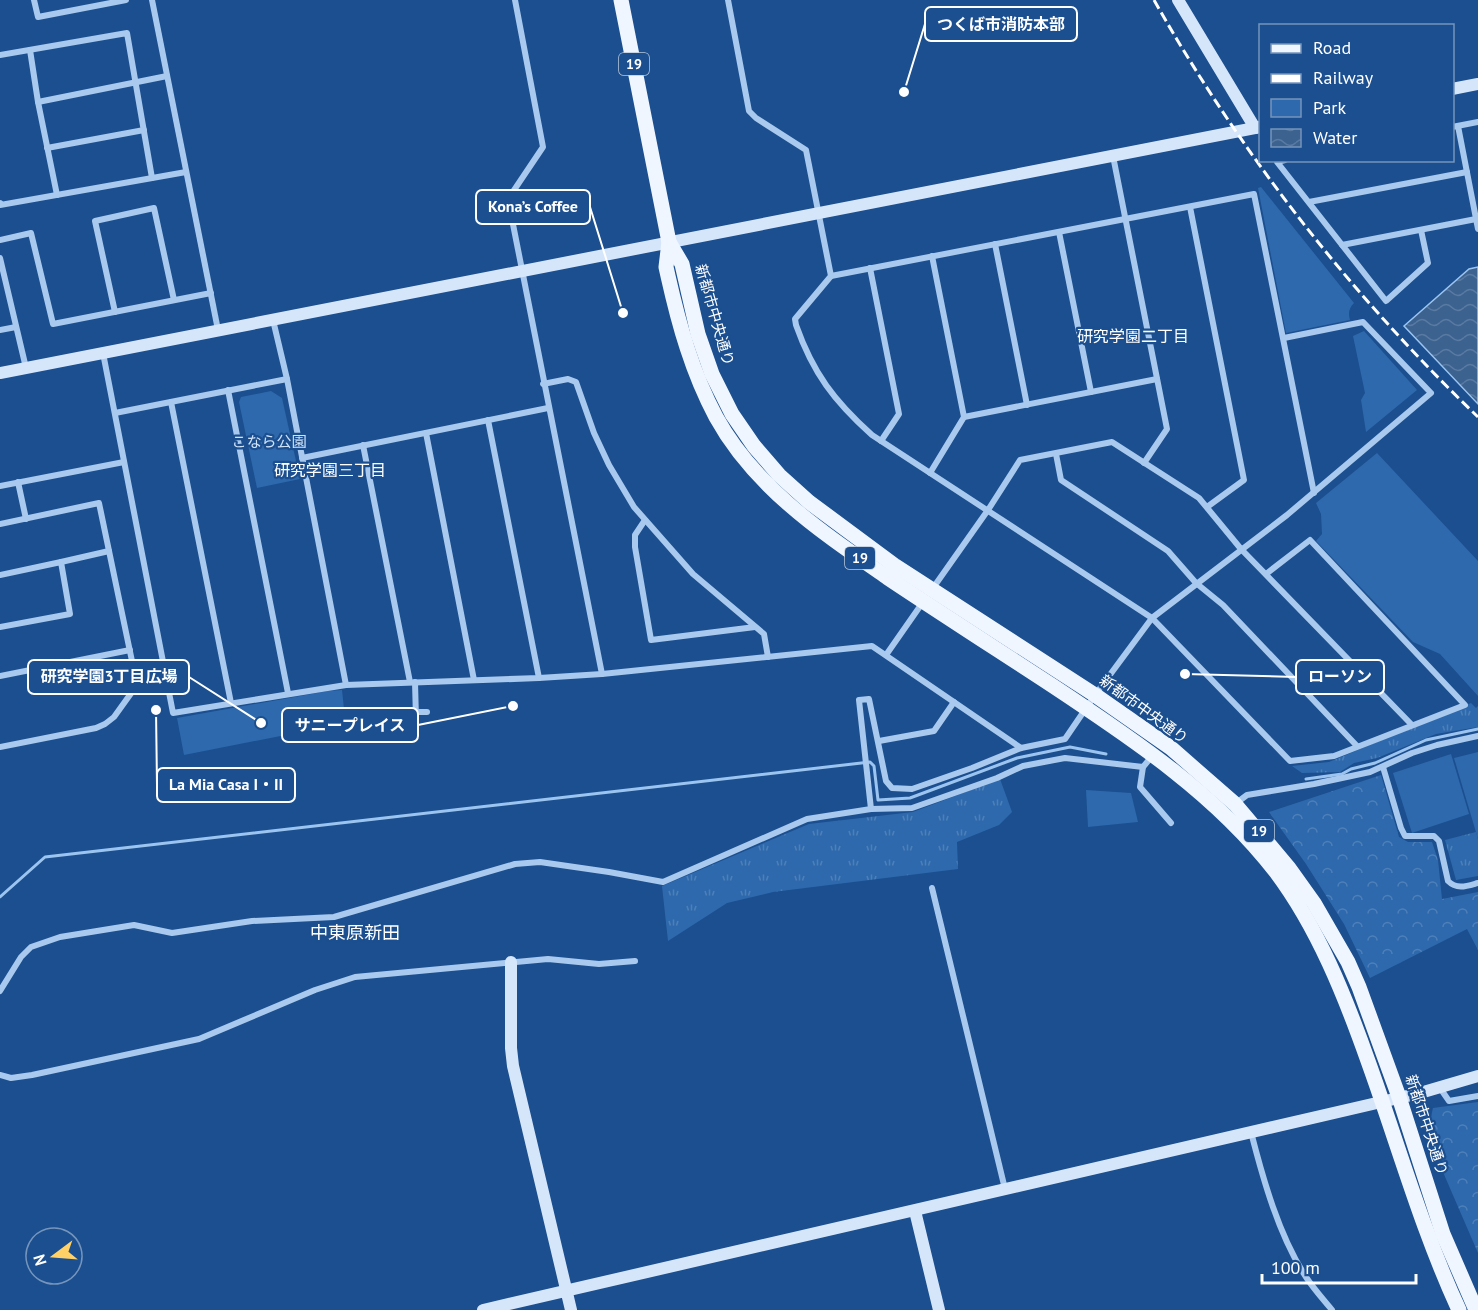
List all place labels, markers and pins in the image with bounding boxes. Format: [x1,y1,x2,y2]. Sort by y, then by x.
callout: つくば市消防本部 [925,7,1077,41]
callout: Kona’s Coffee [476,190,590,224]
callout: 研究学園3丁目広場 [28,660,189,694]
callout: ローソン [1296,660,1384,694]
callout: サニープレイス [282,708,418,742]
callout: La Mia Casa I・II [157,768,295,802]

